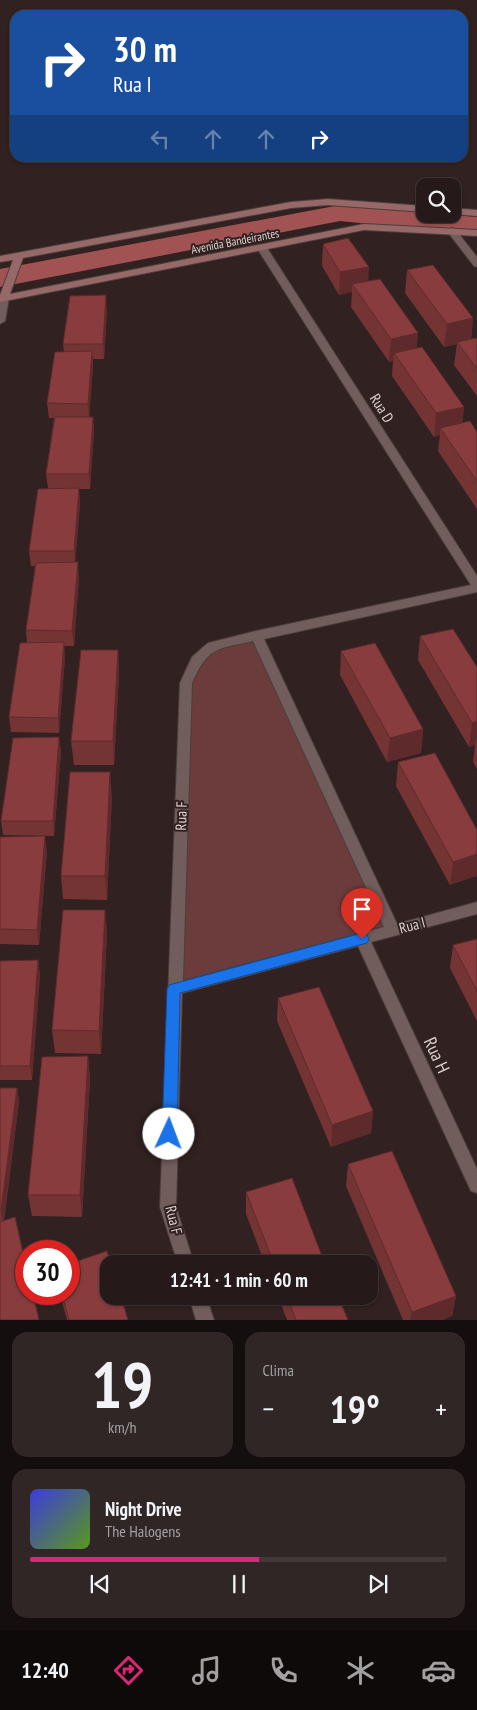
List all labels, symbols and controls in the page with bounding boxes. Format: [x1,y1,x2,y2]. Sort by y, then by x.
text: 30 m [113,26,177,72]
icon: right [30,30,95,95]
text: Rua I [113,70,152,98]
icon: left [146,125,174,153]
icon: ahead [199,125,227,153]
icon: ahead [252,125,280,153]
icon: right [305,125,333,153]
map controls [416,178,461,223]
button: search [416,178,461,223]
street label: Avenida Bandeirantes [190,225,280,257]
street label: Rua D [366,390,398,426]
street label: Rua F [171,801,191,831]
pin [341,888,383,939]
icon: arrive [348,895,376,923]
street label: Rua I [397,912,427,938]
street label: Rua H [419,1033,455,1077]
position arrow [142,1107,194,1159]
street label: Rua F [161,1204,187,1236]
speed limit sign: 30 [15,1240,80,1305]
text: 12:41 · 1 min · 60 m [170,1268,308,1292]
text: 19 [91,1342,153,1426]
text: Clima [263,1360,294,1380]
text: 19° [330,1384,380,1433]
text: − [263,1390,274,1427]
text: + [435,1390,447,1427]
text: km/h [108,1417,136,1437]
text: Night Drive [105,1497,182,1521]
text: The Halogens [105,1521,181,1541]
icon: previous [86,1570,114,1598]
icon: pause [225,1570,253,1598]
icon: next [364,1570,392,1598]
icon: directions [111,1653,146,1688]
icon: music [189,1653,224,1688]
icon: phone [266,1653,301,1688]
icon: climate [343,1653,378,1688]
icon: car [421,1653,456,1688]
text: 12:40 [21,1656,69,1684]

